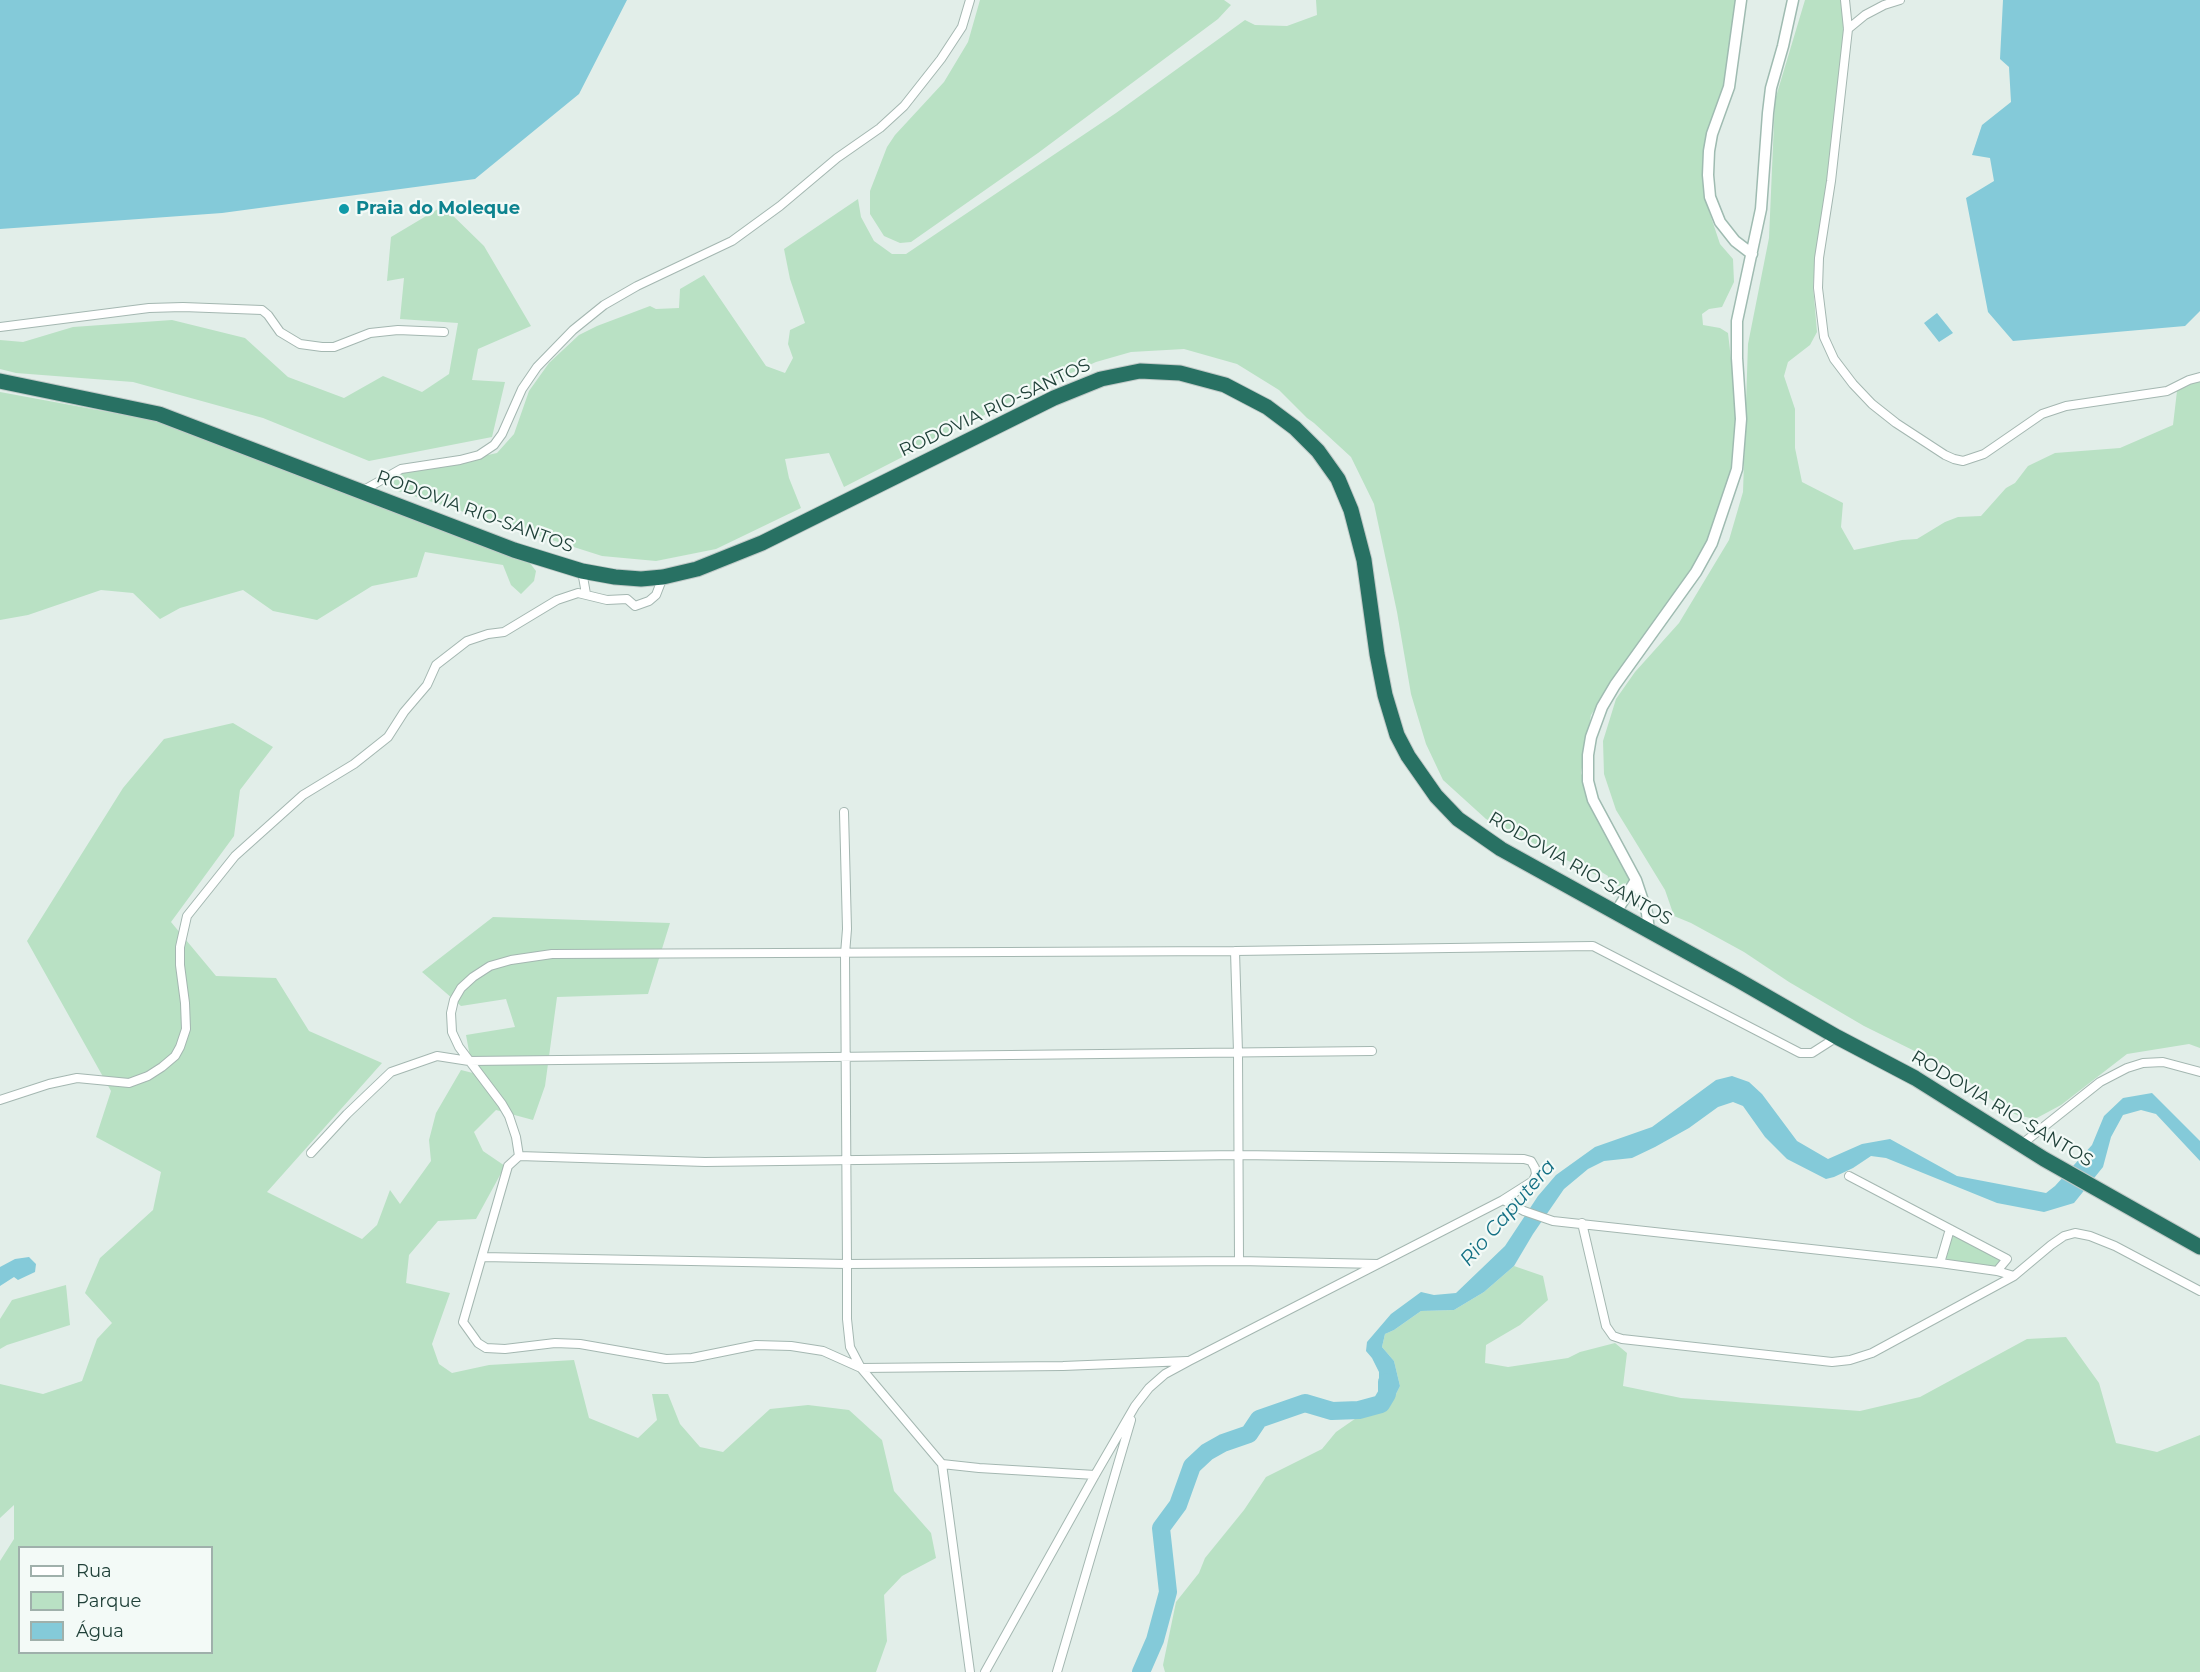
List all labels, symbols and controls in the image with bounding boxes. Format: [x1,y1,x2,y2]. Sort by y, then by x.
place label: Praia do Moleque [356,198,520,220]
marker: Praia do Moleque [337,202,351,216]
street label: RODOVIA RIO-SANTOS [896,354,1094,462]
street label: RODOVIA RIO-SANTOS [373,466,577,558]
street label: RODOVIA RIO-SANTOS [1484,808,1676,930]
street label: RODOVIA RIO-SANTOS [1907,1046,2097,1172]
water label: Rio Caputera [1455,1155,1561,1271]
legend [18,1546,213,1654]
text: Rua [76,1560,112,1582]
text: Parque [76,1590,141,1612]
text: Água [76,1620,124,1642]

